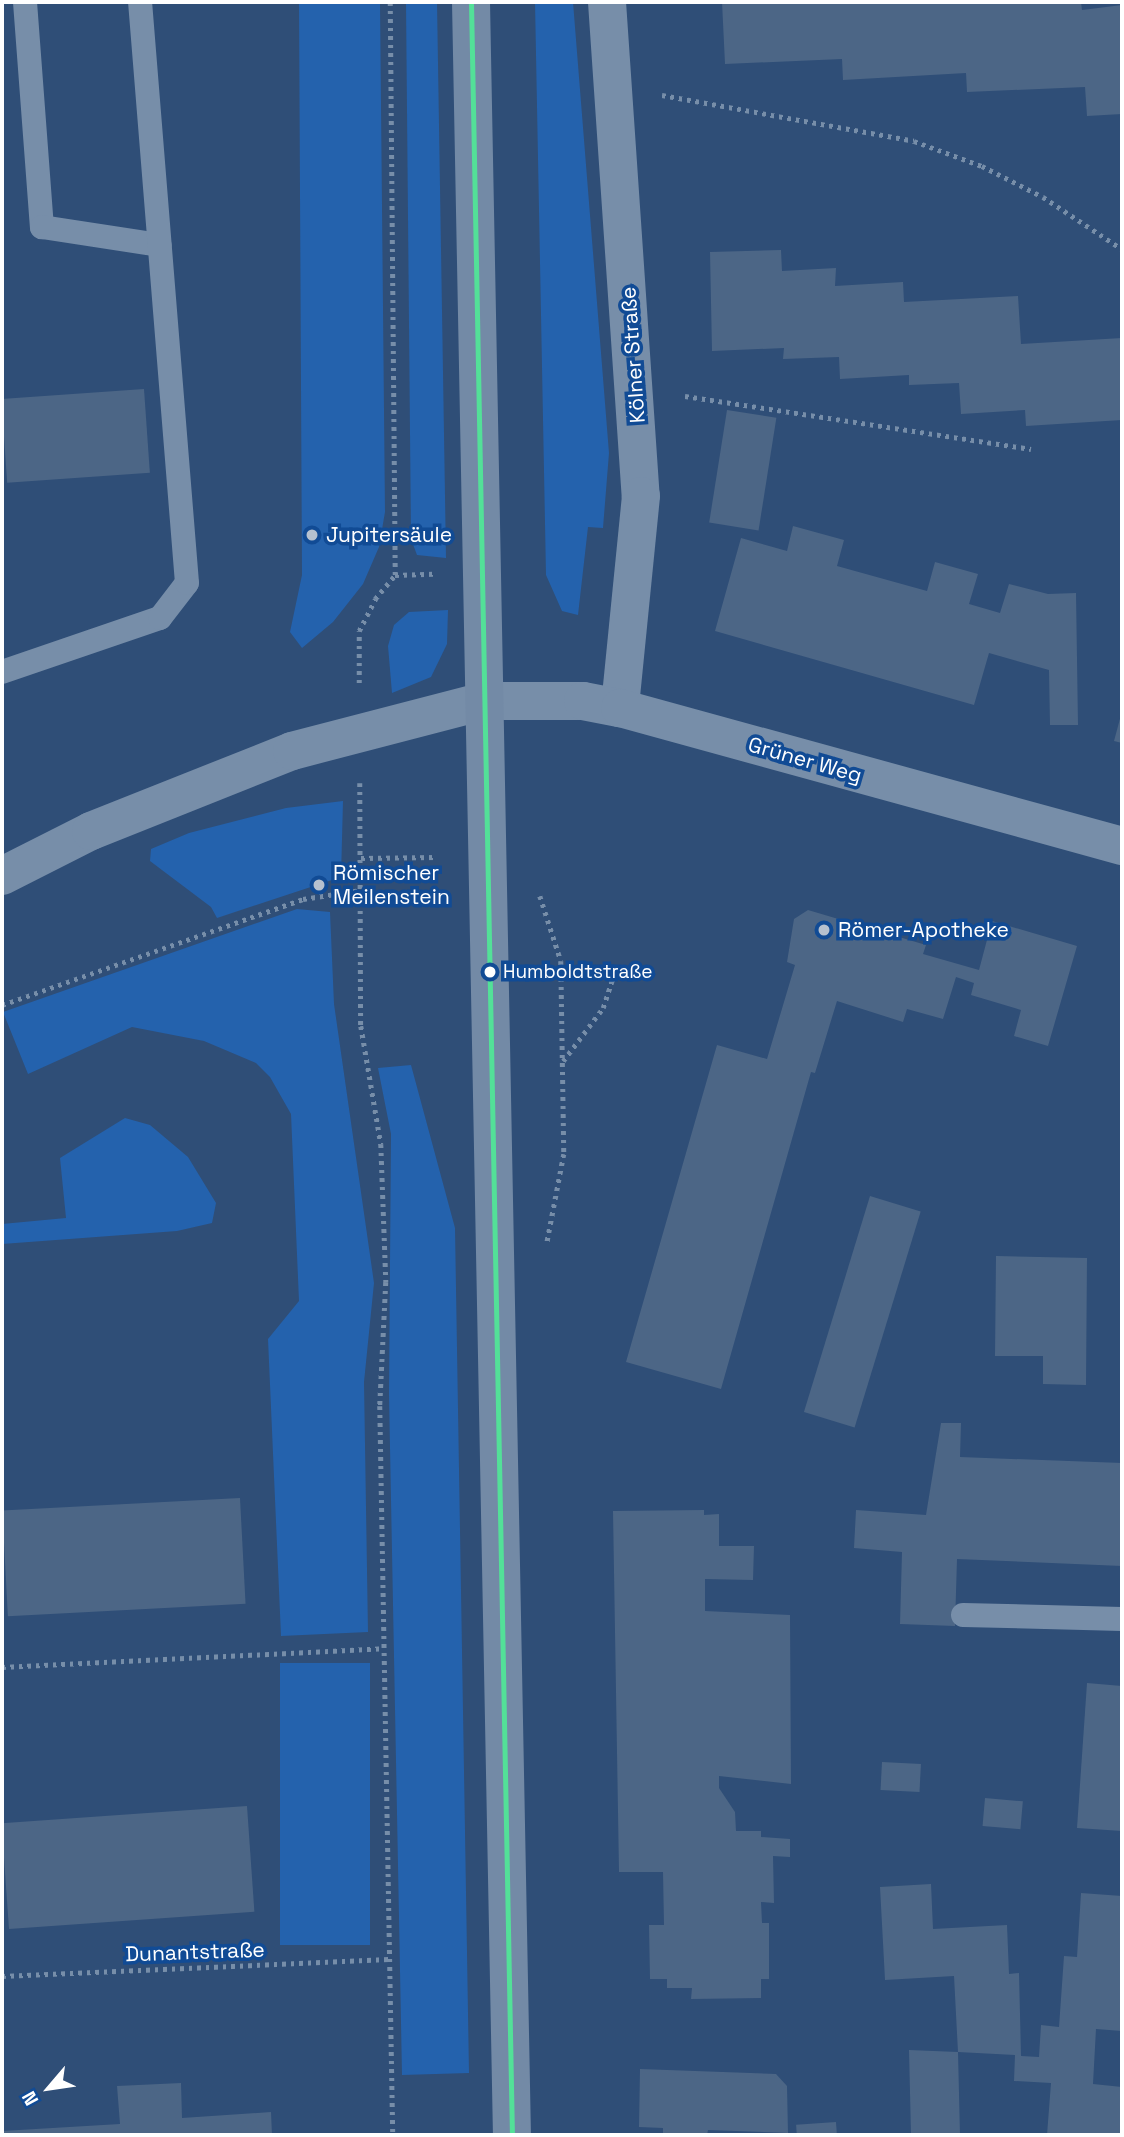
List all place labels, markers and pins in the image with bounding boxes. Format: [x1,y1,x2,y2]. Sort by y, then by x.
place label: Jupitersäule [326,522,452,548]
marker: Jupitersäule [304,527,320,543]
place label: Römischer Meilenstein [333,860,450,910]
marker: Römischer Meilenstein [311,877,327,893]
place label: Römer-Apotheke [838,917,1009,943]
marker: Römer-Apotheke [816,922,832,938]
place label: Humboldtstraße [503,961,653,983]
marker: Humboldtstraße [483,965,497,979]

